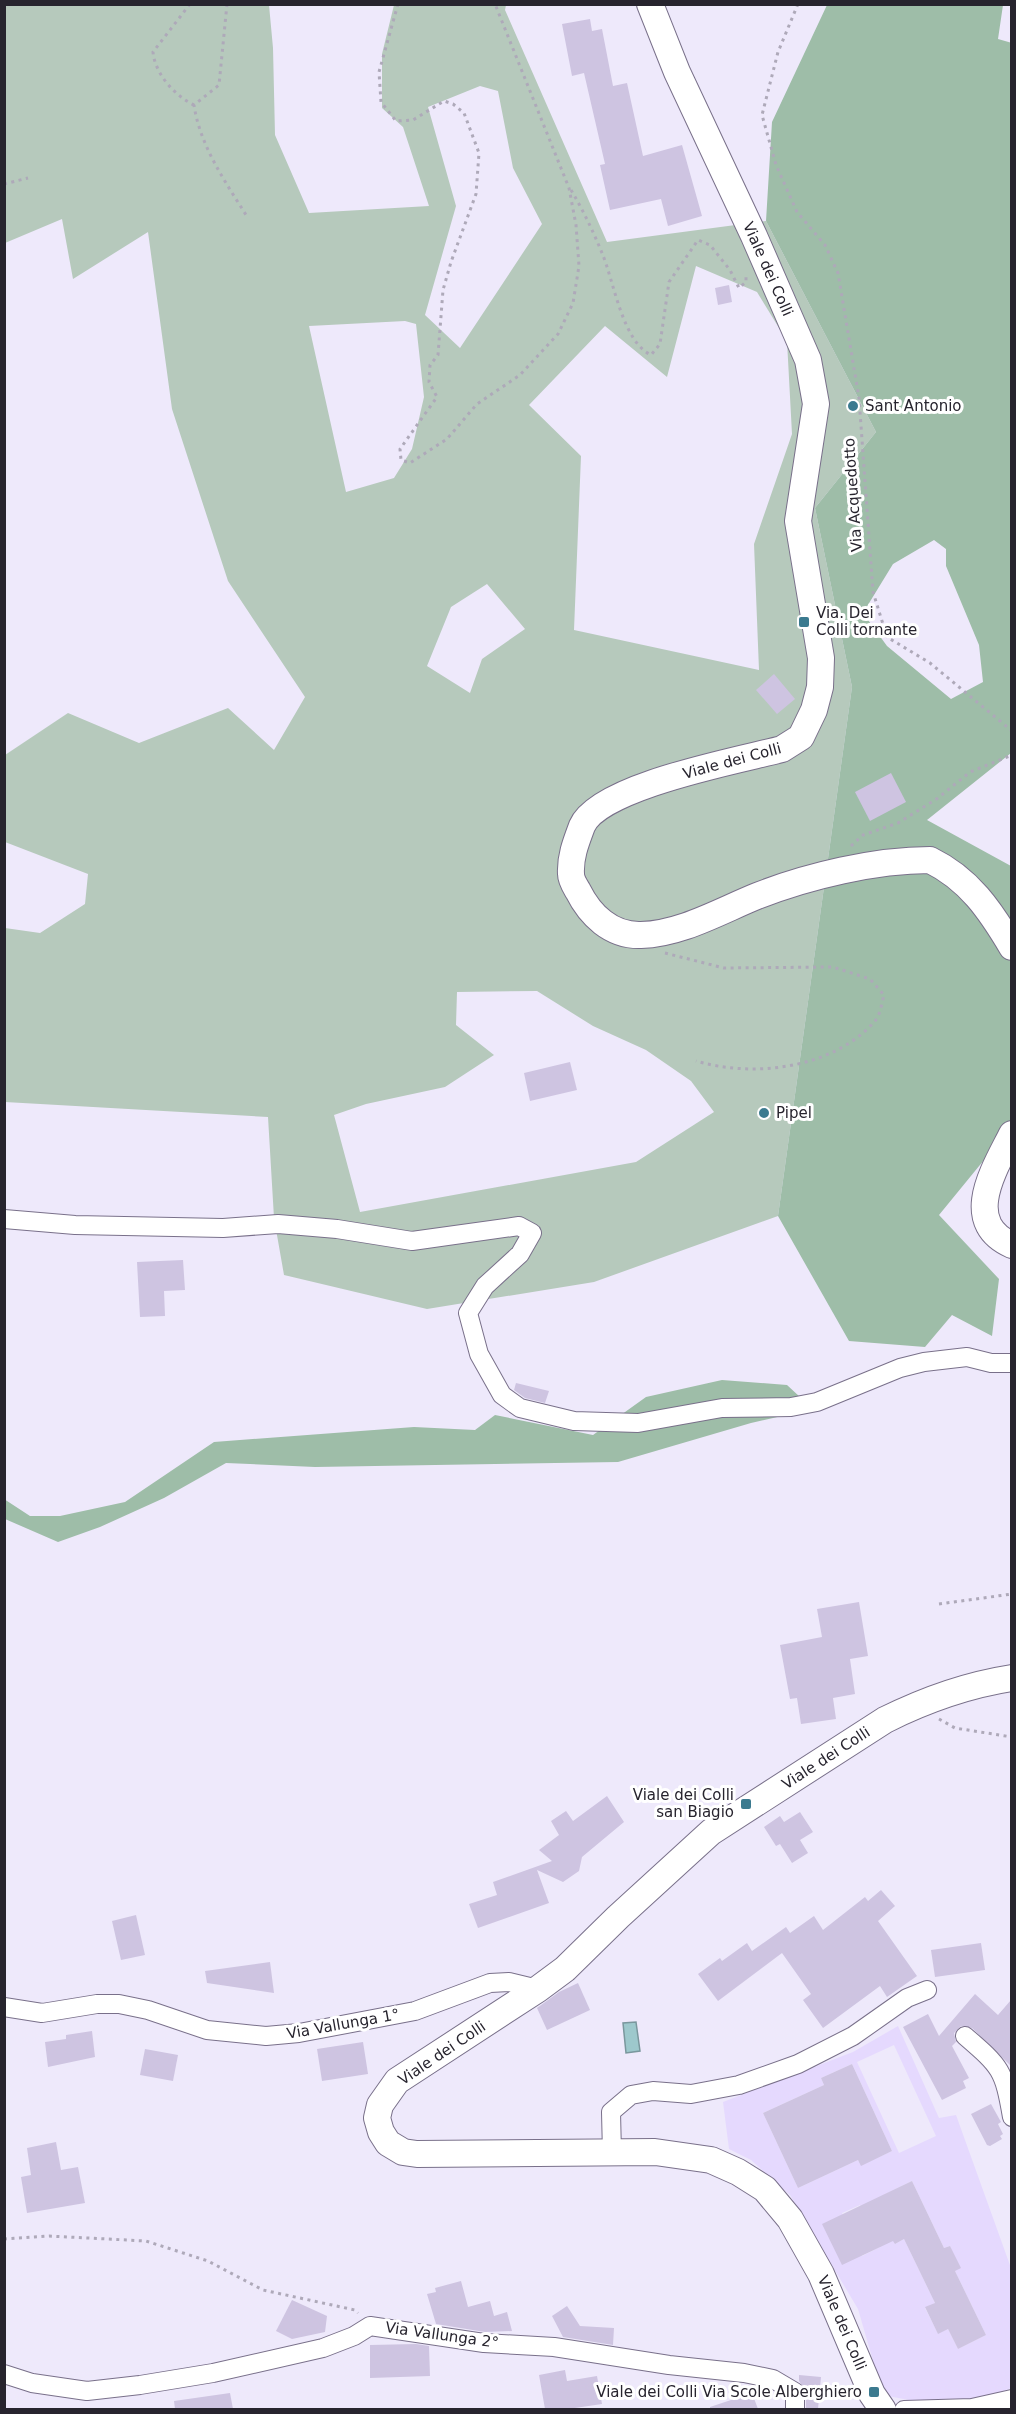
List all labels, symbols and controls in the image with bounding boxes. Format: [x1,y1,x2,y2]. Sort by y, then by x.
street label: Viale dei Colli [739,219,797,319]
place label: Sant Antonio [865,397,962,415]
marker: Sant Antonio [846,399,860,413]
street label: Via Acquedotto [840,437,866,553]
place label: Via. Dei Colli tornante [816,604,917,639]
marker: Via. Dei Colli tornante [797,615,811,629]
street label: Viale dei Colli [681,739,783,783]
place label: Pipel [776,1104,812,1122]
marker: Pipel [757,1106,771,1120]
street label: Viale dei Colli [779,1723,873,1793]
place label: Viale dei Colli san Biagio [633,1786,734,1821]
marker: Viale dei Colli san Biagio [739,1797,753,1811]
street label: Via Vallunga 1° [285,2005,401,2043]
street label: Viale dei Colli [395,2017,489,2089]
street label: Viale dei Colli [814,2273,870,2373]
street label: Via Vallunga 2° [384,2318,500,2352]
place label: Viale dei Colli Via Scole Alberghiero [596,2383,862,2401]
marker: Viale dei Colli Via Scole Alberghiero [867,2385,881,2399]

